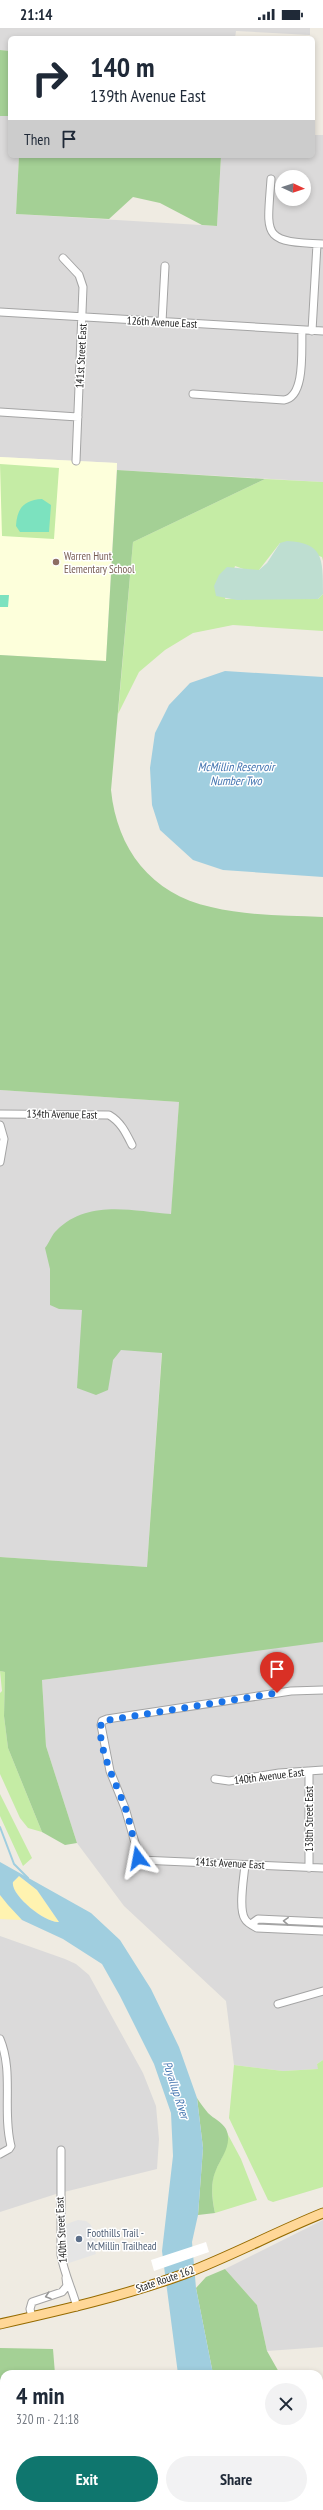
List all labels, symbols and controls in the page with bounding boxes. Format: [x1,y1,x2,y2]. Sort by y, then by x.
text: 21:14 [20,5,52,24]
text: 140 m [90,48,154,85]
icon: right [24,52,76,104]
text: 139th Avenue East [90,84,206,107]
icon: arrive [58,128,80,150]
text: Then [24,130,50,149]
north arrow [275,170,311,206]
map controls [275,170,311,206]
street label: 126th Avenue East [126,313,198,331]
street label: 141st Street East [72,323,90,389]
place label: Warren Hunt Elementary School [64,549,135,576]
marker: Warren Hunt Elementary School [51,557,61,567]
water label: McMillin Reservoir Number Two [198,759,276,788]
street label: 134th Avenue East [27,1106,97,1122]
pin [260,1652,294,1693]
icon: arrive [266,1658,288,1680]
street label: 140th Avenue East [233,1765,305,1787]
street label: 138th Street East [302,1786,316,1852]
position arrow [117,1837,159,1879]
street label: 141st Avenue East [195,1854,265,1872]
one-way arrow [283,1917,289,1925]
water label: Puyallup River [160,2059,193,2122]
street label: 140th Street East [52,2197,70,2263]
place label: Foothills Trail - McMillin Trailhead [87,2226,157,2253]
marker: Foothills Trail - McMillin Trailhead [74,2234,84,2244]
street label: State Route 162 [134,2262,196,2296]
one-way arrow [45,2291,52,2300]
text: 4 min [16,2380,64,2411]
button: close [265,2383,307,2425]
text: 320 m · 21:18 [16,2411,79,2428]
button: Exit [16,2456,158,2502]
button: Share [166,2456,307,2502]

